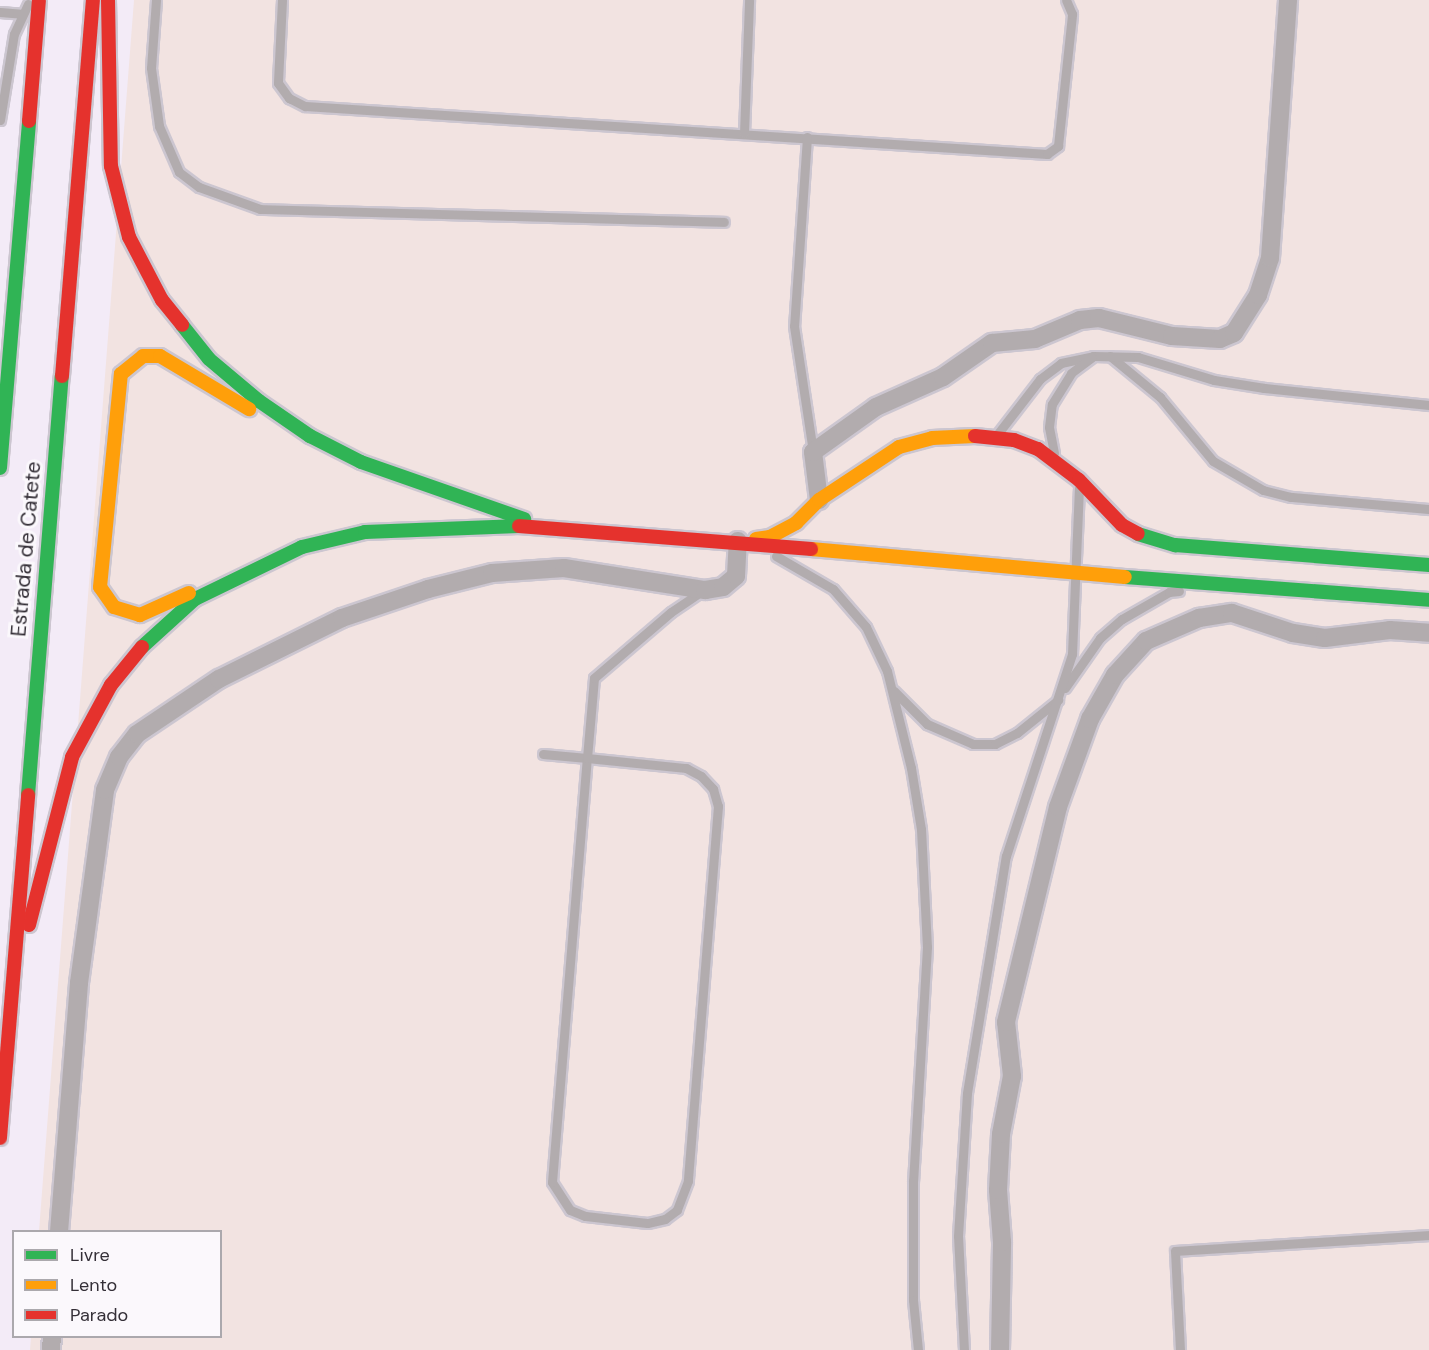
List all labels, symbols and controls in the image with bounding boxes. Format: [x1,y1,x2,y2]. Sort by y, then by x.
street label: Estrada de Catete [6,460,46,638]
legend [12,1230,222,1338]
text: Livre [70,1243,110,1267]
text: Lento [70,1273,117,1297]
text: Parado [70,1303,128,1327]

